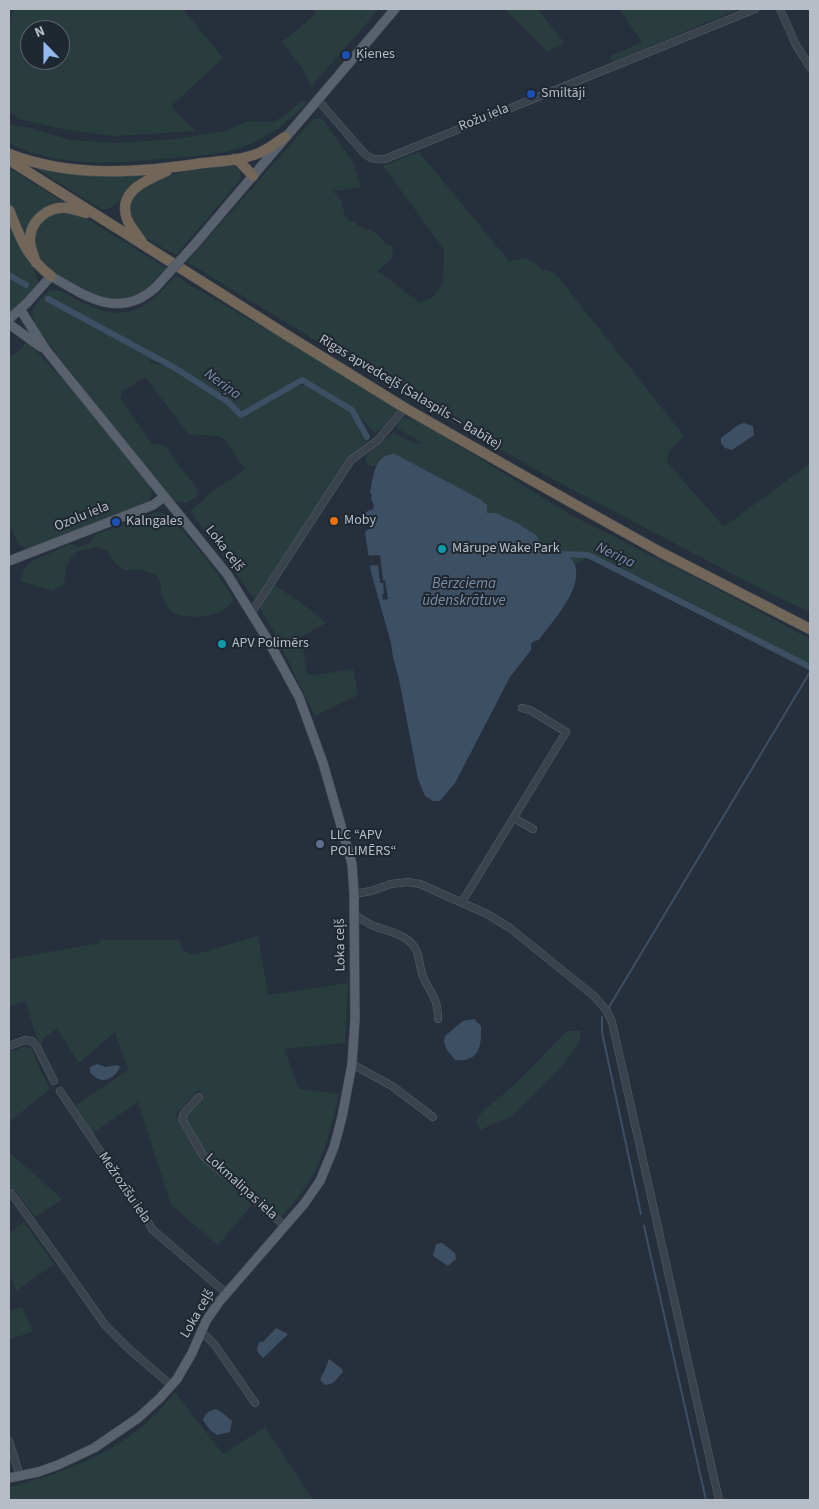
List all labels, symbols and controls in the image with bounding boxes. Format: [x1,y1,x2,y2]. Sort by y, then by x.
north arrow [20,20,70,70]
text: N [32,21,48,43]
place label: Ķienes [356,47,395,63]
marker: Ķienes [340,49,352,61]
place label: Smiltāji [541,86,585,102]
marker: Smiltāji [525,88,537,100]
street label: Rožu iela [456,100,512,136]
street label: Rīgas apvedceļš (Salaspils — Babīte) [316,332,504,454]
water label: Neriņa [200,366,244,404]
street label: Ozolu iela [52,498,112,536]
place label: Moby [344,513,376,529]
place label: Kalngales [126,514,183,530]
marker: Moby [328,515,340,527]
marker: Kalngales [110,516,122,528]
street label: Loka ceļš [201,523,247,575]
water label: Neriņa [593,539,637,573]
place label: Mārupe Wake Park [452,541,560,557]
marker: Mārupe Wake Park [436,543,448,555]
water label: Bērzciema ūdenskrātuve [422,576,506,611]
place label: APV Polimērs [232,636,309,652]
marker: APV Polimērs [216,638,228,650]
place label: LLC “APV POLIMĒRS“ [330,828,396,860]
marker: LLC “APV POLIMĒRS“ [314,838,326,850]
street label: Loka ceļš [332,918,350,972]
street label: Mežrozīšu iela [94,1149,154,1227]
street label: Lokmaliņas iela [201,1150,281,1224]
street label: Loka ceļš [177,1287,219,1341]

